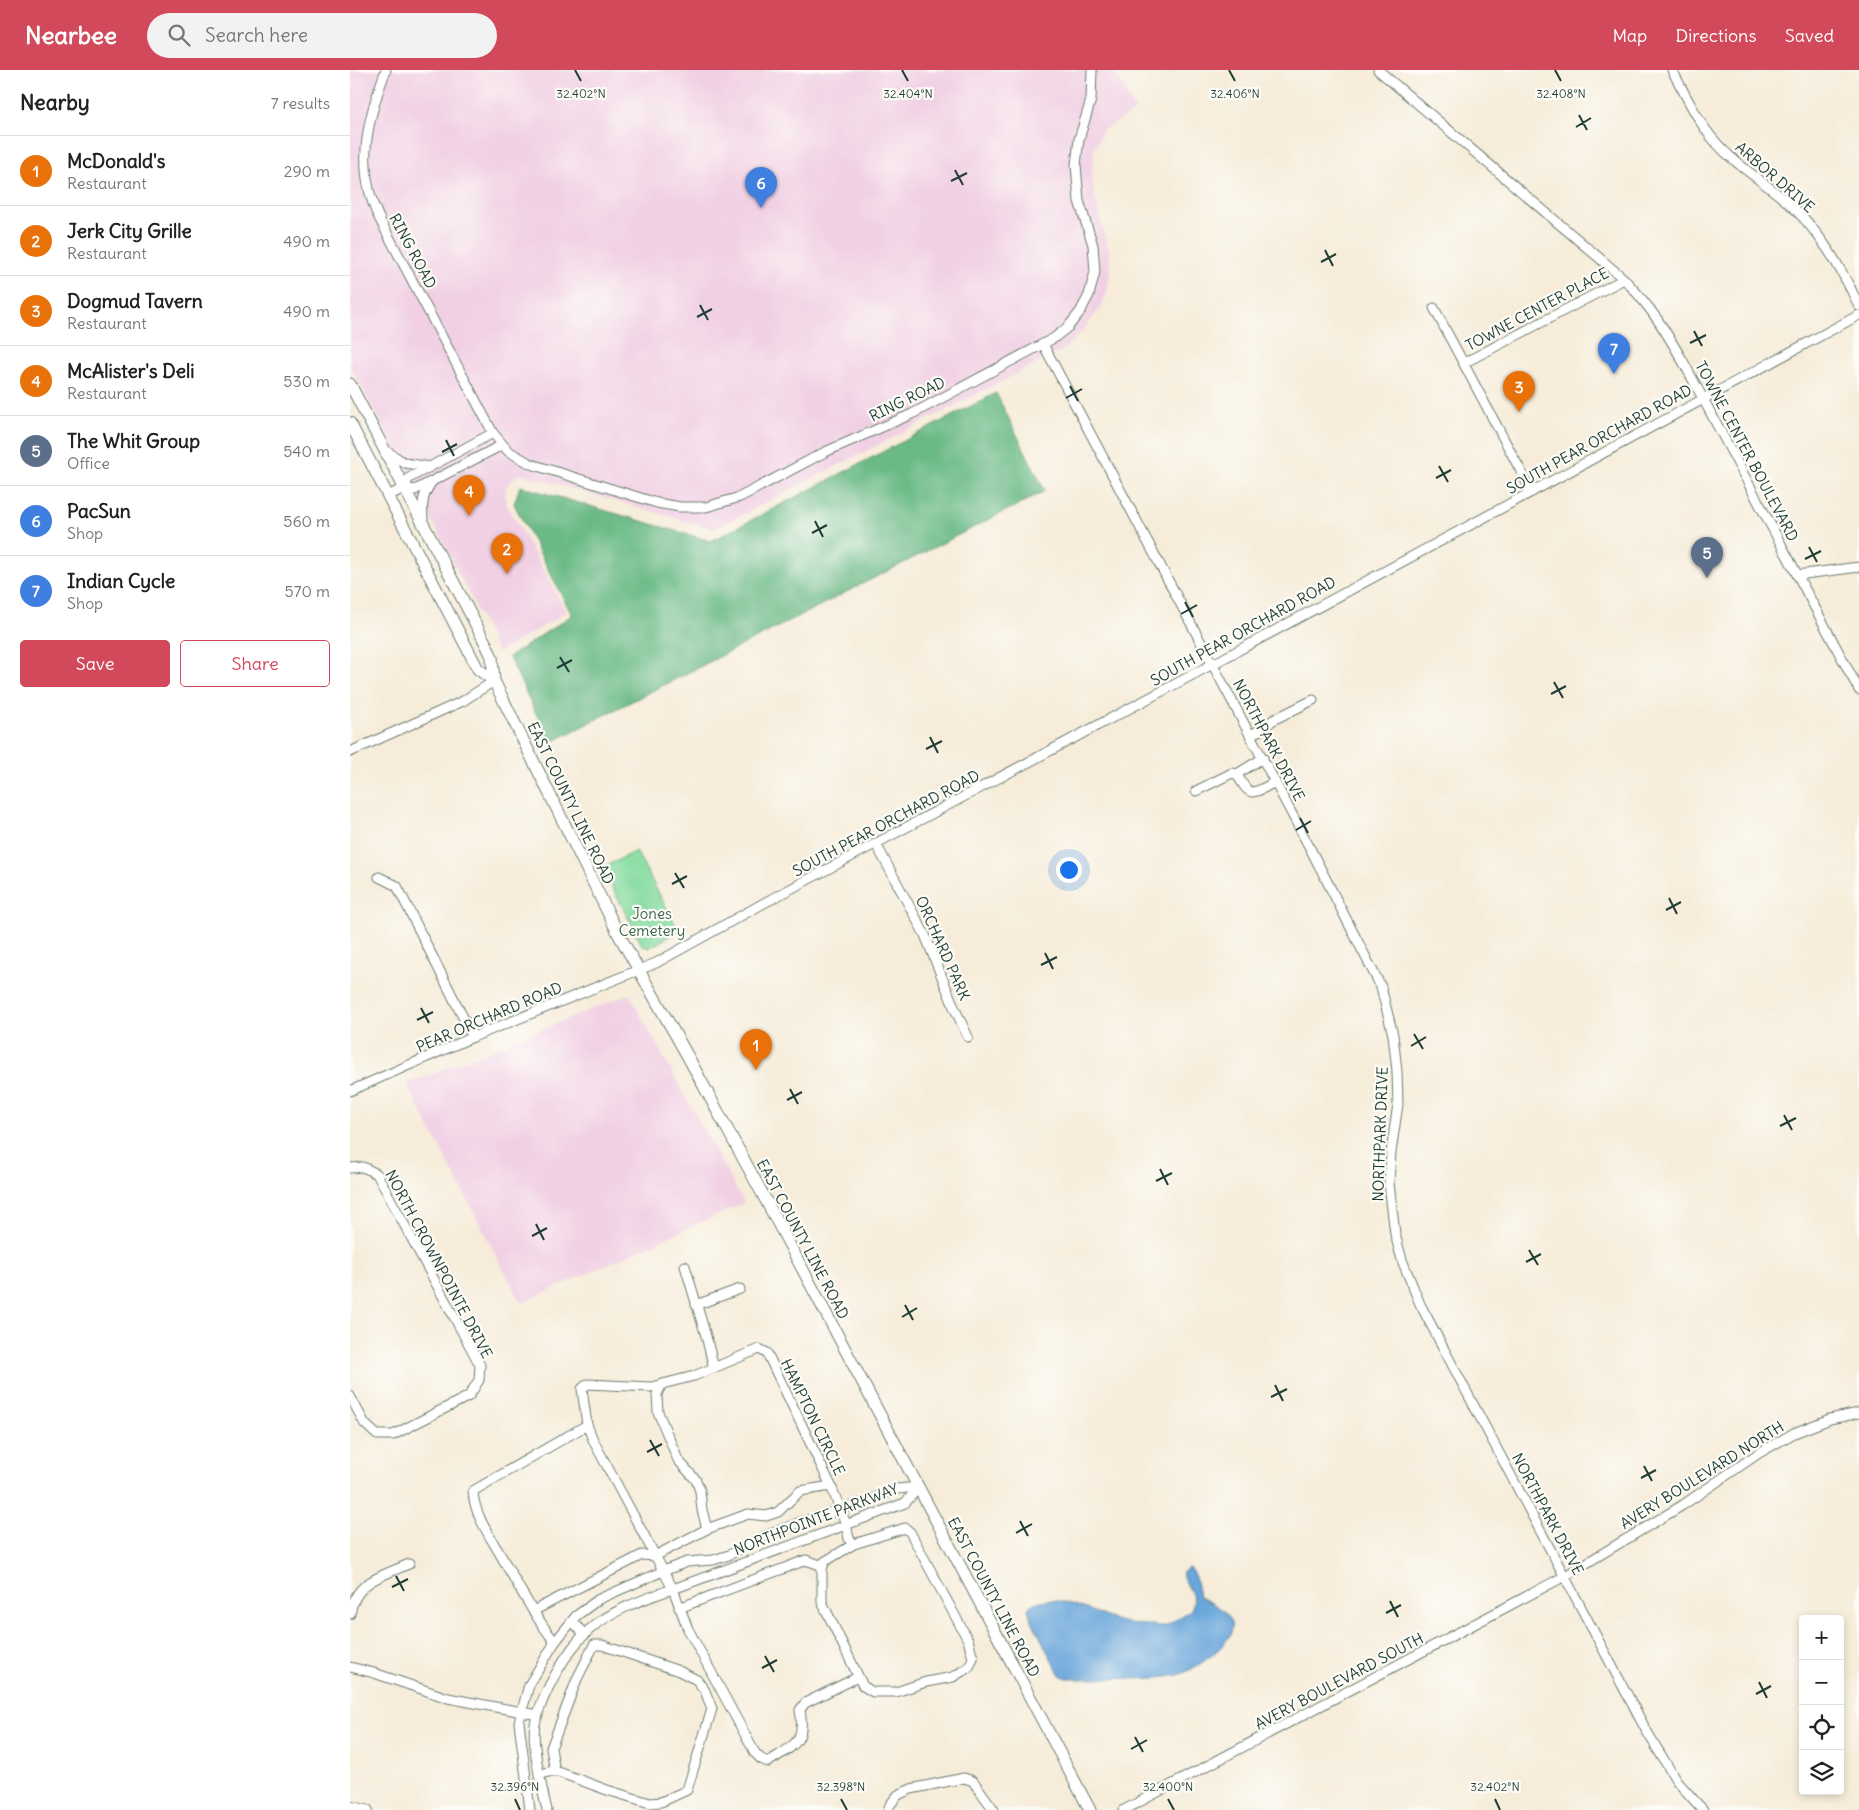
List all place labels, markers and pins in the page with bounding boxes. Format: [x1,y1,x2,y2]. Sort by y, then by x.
pin: 6 [745,167,777,208]
pin: 7 [1598,333,1630,374]
pin: 3 [1503,371,1535,412]
pin: 4 [453,475,485,516]
pin: 2 [491,533,523,574]
pin: 5 [1691,537,1723,578]
pin: 1 [740,1029,772,1070]

